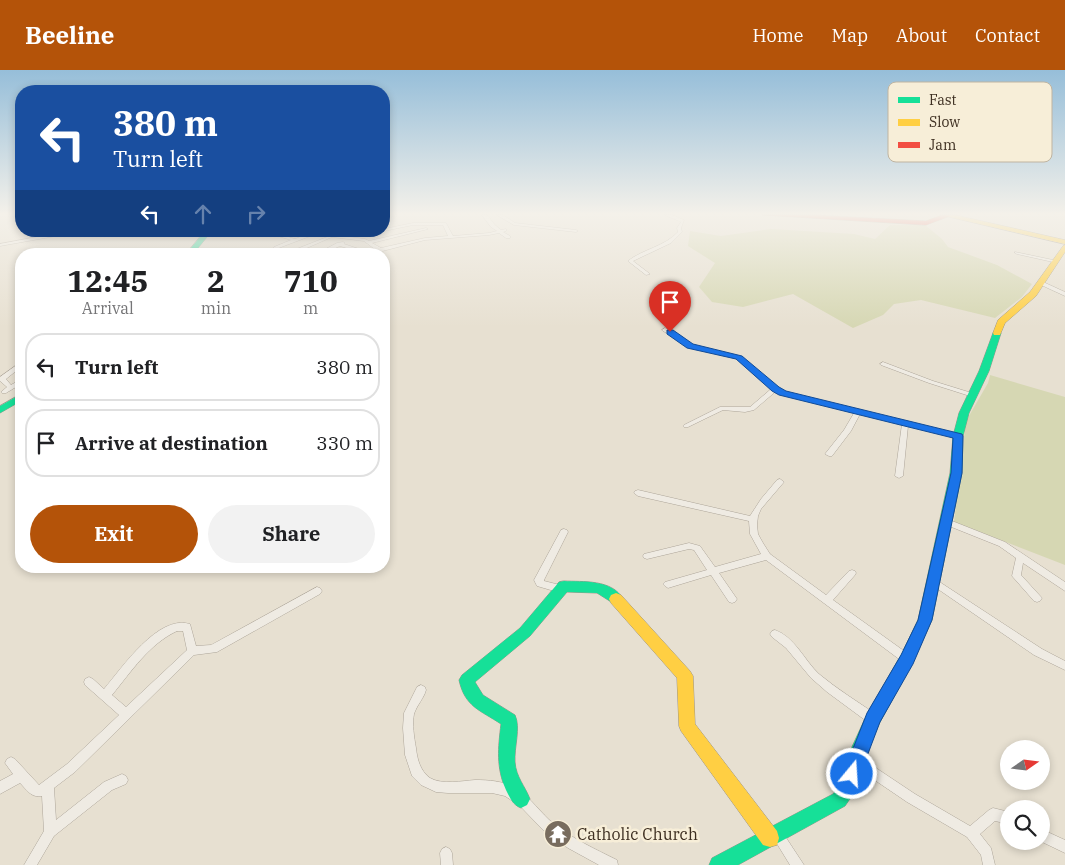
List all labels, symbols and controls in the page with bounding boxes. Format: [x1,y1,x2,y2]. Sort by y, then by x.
text: Beeline [25,19,114,51]
text: Home [752,24,804,47]
text: Map [832,24,868,47]
text: About [896,24,947,47]
text: Contact [975,24,1040,47]
legend [888,82,1052,162]
text: Fast [929,91,957,109]
text: 380 m [113,100,218,146]
icon: left [30,105,95,170]
text: Slow [929,113,960,131]
text: Jam [929,136,956,154]
text: Turn left [113,144,203,173]
icon: left [136,200,164,228]
icon: ahead [189,200,217,228]
icon: right [242,200,270,228]
text: 12:45 [67,261,148,300]
text: 2 [207,261,225,300]
text: 710 [284,261,338,300]
pin [649,281,691,332]
icon: arrive [656,288,684,316]
text: Arrival [82,298,134,318]
text: min [201,298,231,318]
text: m [303,298,318,318]
icon: left [32,353,60,381]
text: Turn left [75,355,158,379]
text: 380 m [316,355,373,379]
icon: arrive [32,429,60,457]
text: Arrive at destination [75,431,268,455]
text: 330 m [316,431,373,455]
button: Exit [30,505,198,563]
button: Share [208,505,375,563]
north arrow [1000,740,1050,790]
map controls [1000,740,1050,850]
position arrow [825,747,877,799]
button: search [1000,800,1050,850]
temple icon: Catholic Church [543,819,573,849]
place label: Catholic Church [577,824,698,844]

